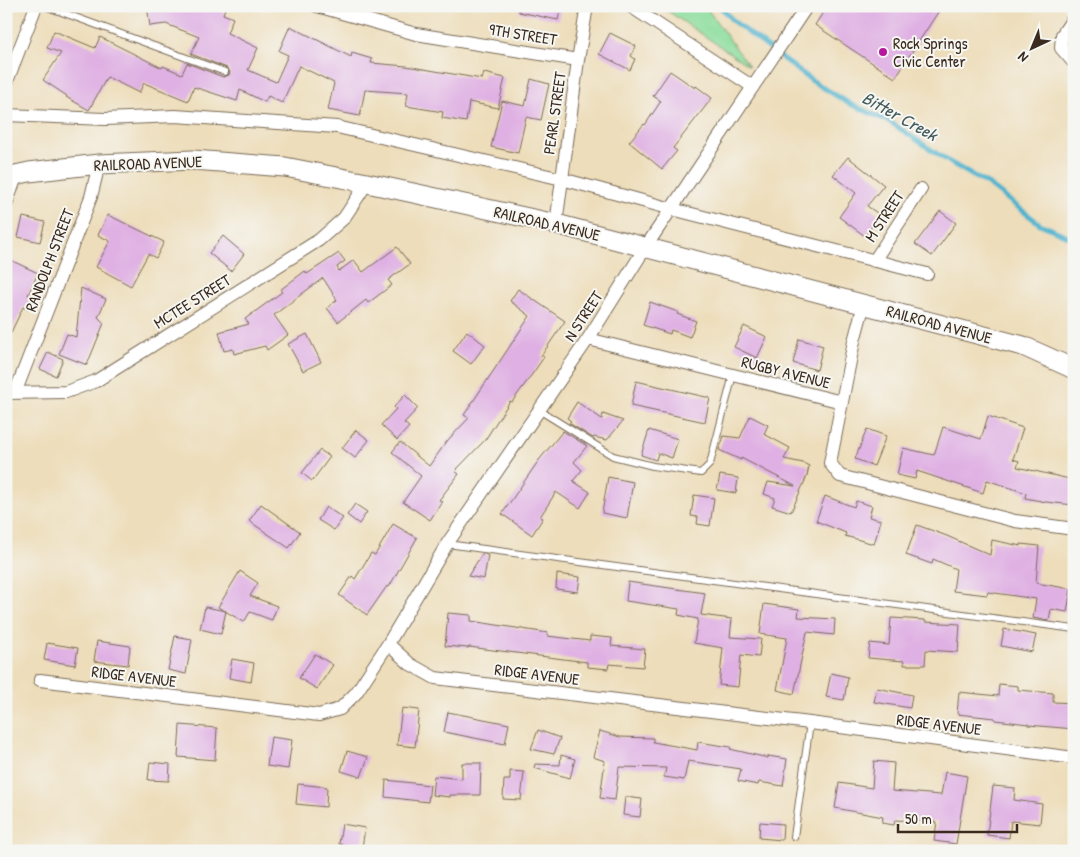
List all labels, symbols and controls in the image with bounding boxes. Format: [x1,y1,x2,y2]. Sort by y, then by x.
street label: 9TH STREET [488,18,559,50]
north arrow [1008,22,1058,72]
place label: Rock Springs Civic Center [893,32,968,72]
marker: Rock Springs Civic Center [877,46,889,58]
text: N [1013,48,1032,67]
street label: PEARL STREET [537,70,571,156]
water label: Bitter Creek [858,85,943,148]
street label: RAILROAD AVENUE [94,150,202,176]
street label: M STREET [859,186,909,246]
street label: RAILROAD AVENUE [492,200,602,246]
street label: RANDOLPH STREET [19,205,79,315]
street label: MCTEE STREET [149,268,235,333]
street label: N STREET [559,286,608,345]
street label: RAILROAD AVENUE [884,299,994,349]
street label: RUGBY AVENUE [739,350,833,394]
street label: RIDGE AVENUE [493,658,581,690]
street label: RIDGE AVENUE [90,660,178,692]
street label: RIDGE AVENUE [895,708,983,740]
scale bar [898,802,1016,834]
text: 50 m [905,808,932,829]

